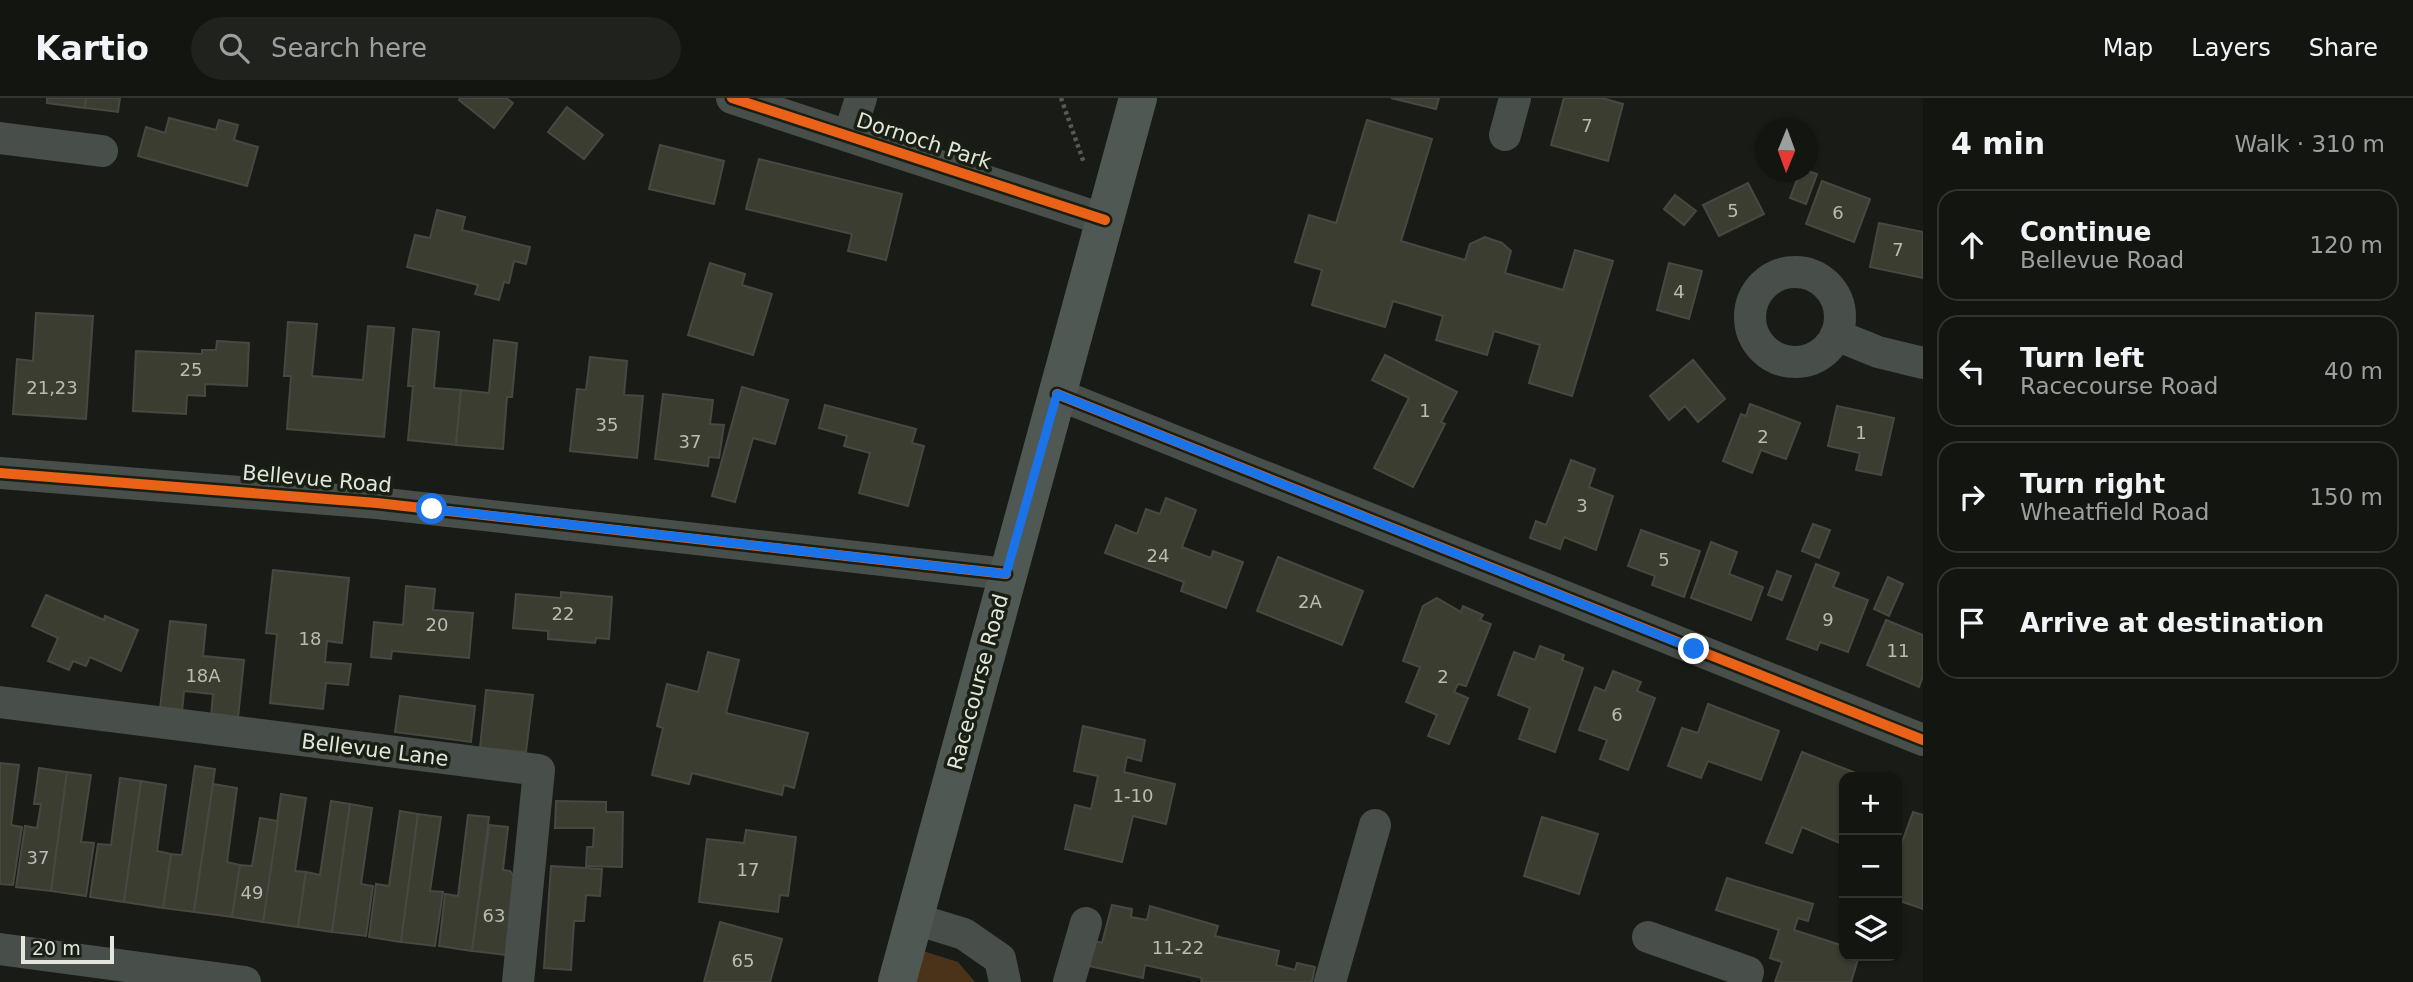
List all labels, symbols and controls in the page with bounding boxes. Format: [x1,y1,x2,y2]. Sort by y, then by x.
search box [191,17,681,80]
text: Kartio [35,29,149,68]
icon: search [215,29,253,67]
text: Search here [271,33,427,63]
text: Map [2103,34,2153,62]
text: Layers [2191,34,2271,62]
text: Share [2309,34,2378,62]
street label: Dornoch Park [854,108,995,174]
house number: 7 [1581,115,1593,136]
north arrow [1755,119,1818,182]
text: 4 min [1951,126,2045,161]
text: Walk · 310 m [2234,131,2385,157]
house number: 5 [1727,200,1739,221]
house number: 6 [1832,202,1844,223]
text: Continue [2020,217,2151,247]
icon: ahead [1953,226,1991,264]
text: 120 m [2309,232,2383,258]
house number: 7 [1892,239,1904,260]
text: Bellevue Road [2020,247,2184,273]
house number: 4 [1673,281,1685,302]
text: Turn left [2020,343,2144,373]
icon: left [1953,352,1991,390]
text: 40 m [2324,358,2383,384]
house number: 25 [180,359,202,380]
text: Racecourse Road [2020,373,2218,399]
house number: 21,23 [26,377,78,398]
house number: 1 [1419,400,1431,421]
house number: 35 [596,414,618,435]
house number: 1 [1855,422,1867,443]
house number: 2 [1757,426,1769,447]
house number: 37 [679,431,701,452]
street label: Bellevue Road [241,461,393,497]
text: Turn right [2020,469,2165,499]
icon: right [1953,478,1991,516]
text: 150 m [2309,484,2383,510]
route start [416,493,447,524]
house number: 3 [1576,495,1588,516]
text: Wheatfield Road [2020,499,2209,525]
house number: 24 [1147,545,1169,566]
house number: 5 [1658,549,1670,570]
street label: Racecourse Road [943,591,1013,773]
house number: 2A [1298,591,1323,612]
house number: 22 [552,603,574,624]
icon: arrive [1953,604,1991,642]
text: Arrive at destination [2020,608,2324,638]
house number: 9 [1822,609,1834,630]
house number: 20 [426,614,448,635]
house number: 18 [299,628,321,649]
route end [1678,633,1709,664]
house number: 11 [1887,640,1909,661]
house number: 18A [185,665,221,686]
house number: 2 [1437,666,1449,687]
house number: 6 [1611,704,1623,725]
street label: Bellevue Lane [300,729,450,771]
map controls [1839,772,1902,961]
button: + [1839,772,1902,835]
house number: 1-10 [1113,785,1153,806]
button: − [1839,835,1902,898]
house number: 37 [27,847,49,868]
house number: 17 [737,859,759,880]
house number: 49 [241,882,263,903]
button: layers [1839,898,1902,961]
house number: 63 [483,905,505,926]
scale bar [21,933,114,965]
text: 20 m [32,937,81,959]
house number: 11-22 [1152,937,1204,958]
house number: 65 [732,950,754,971]

